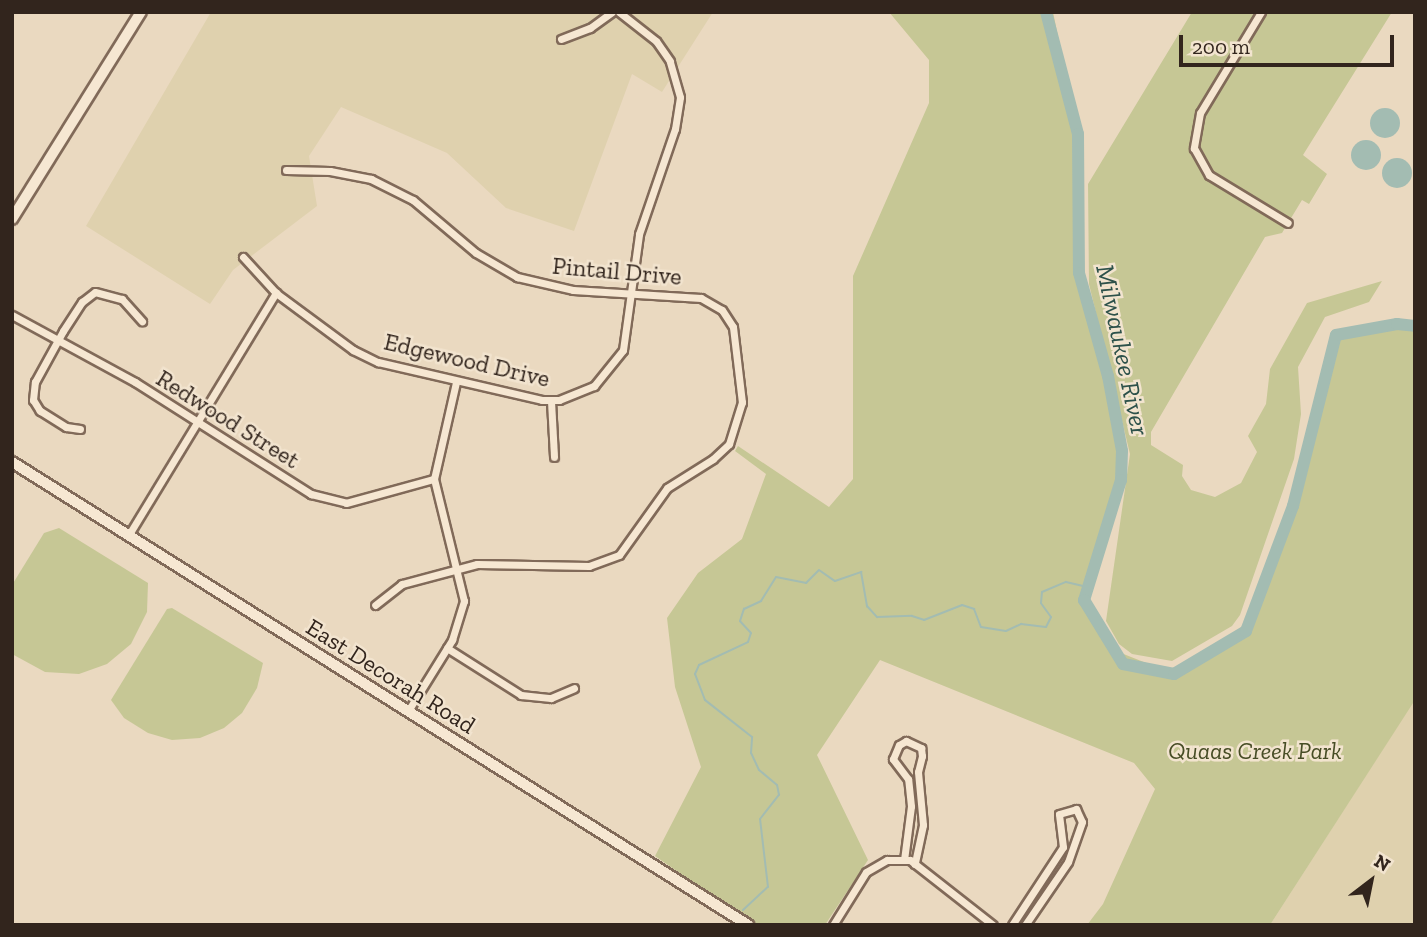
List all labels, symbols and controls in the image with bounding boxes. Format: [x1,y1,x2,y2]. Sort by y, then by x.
scale bar [1182,21,1397,65]
text: 200 m [1192,34,1250,59]
street label: Pintail Drive [551,251,683,291]
water label: Milwaukee River [1089,262,1155,438]
street label: Edgewood Drive [381,327,553,393]
street label: Redwood Street [151,363,305,475]
street label: East Decorah Road [301,612,481,740]
park label: Quaas Creek Park [1168,737,1342,765]
north arrow [1336,846,1406,916]
text: N [1370,849,1395,876]

